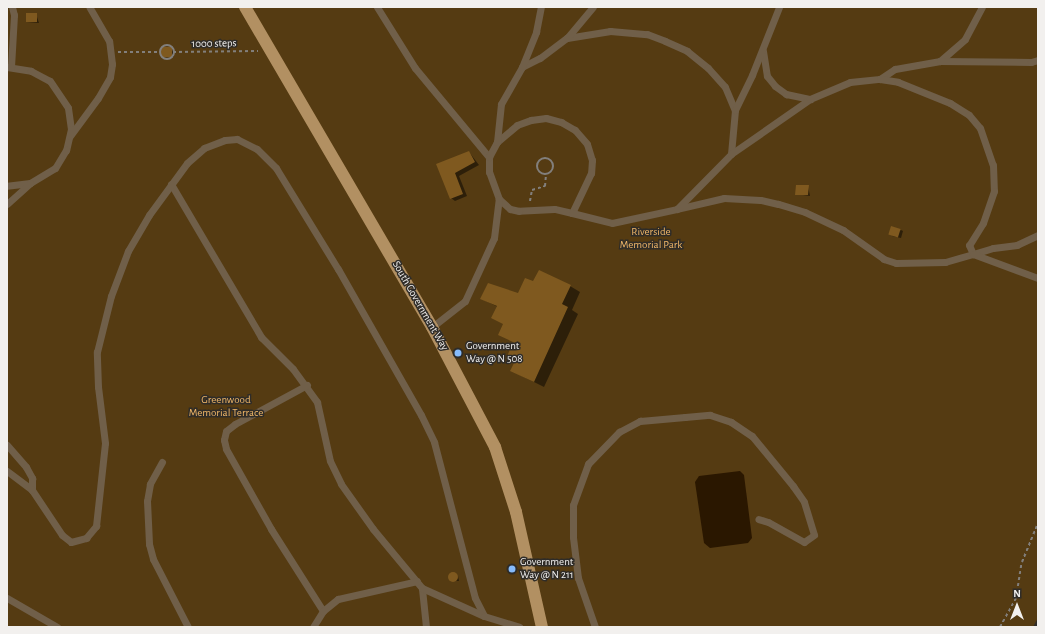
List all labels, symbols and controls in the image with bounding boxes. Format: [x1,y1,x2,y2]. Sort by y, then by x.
street label: 1000 steps [191,37,237,51]
park label: Riverside Memorial Park [620,226,682,252]
street label: South Government Way [389,259,451,353]
place label: Government Way @ N 508 [466,340,523,366]
marker: Government Way @ N 508 [453,348,463,358]
park label: Greenwood Memorial Terrace [189,394,263,420]
place label: Government Way @ N 211 [520,556,573,582]
marker: Government Way @ N 211 [507,564,517,574]
north arrow [997,586,1037,626]
text: N [1013,588,1021,599]

